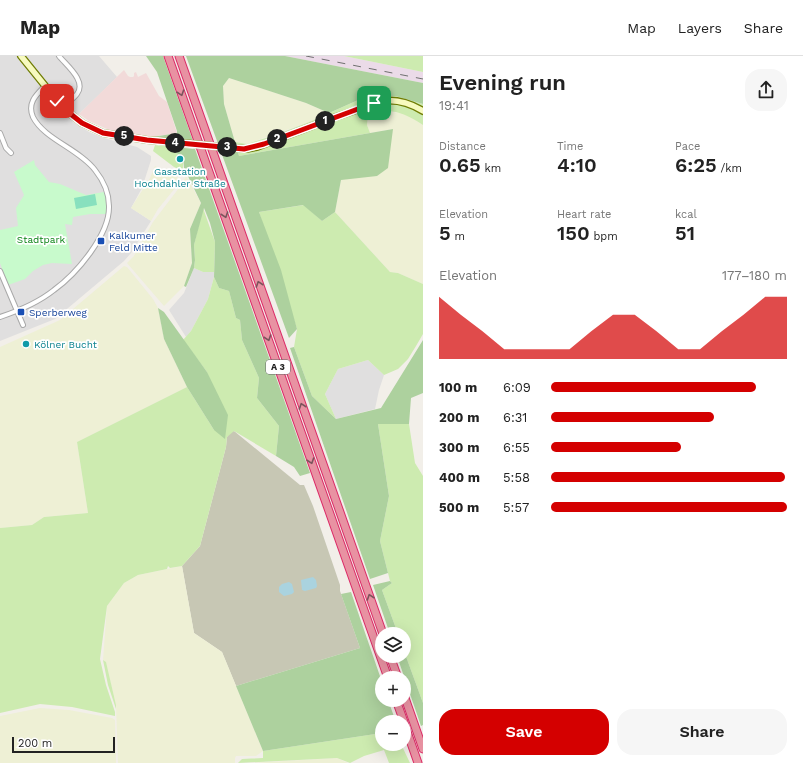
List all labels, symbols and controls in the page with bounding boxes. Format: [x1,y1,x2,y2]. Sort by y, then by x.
text: Map [20,16,60,39]
text: Map [627,20,656,36]
text: Layers [678,20,722,36]
text: Share [744,20,783,36]
button: share [745,69,787,111]
text: Evening run [439,70,566,95]
pin [40,84,74,118]
pin [357,86,391,120]
one-way arrow [177,89,185,96]
icon: check [46,90,68,112]
icon: arrive [363,92,385,114]
text: 19:41 [439,98,469,113]
pin: 1 [315,111,335,131]
text: 1 [323,114,327,127]
pin: 5 [114,126,134,146]
text: 5 [121,129,127,142]
pin: 2 [267,129,287,149]
text: 2 [274,132,280,145]
pin: 4 [165,133,185,153]
text: 4 [171,136,179,149]
pin: 3 [217,137,237,157]
text: 3 [224,140,230,153]
text: Distance [439,140,486,153]
text: Time [557,140,583,153]
text: Pace [675,140,700,153]
text: 0.65 [439,153,481,177]
text: 4:10 [557,153,597,177]
text: 6:25 [675,153,717,177]
marker: Gasstation Hochdahler Straße [175,154,185,164]
text: km [481,162,501,175]
text: /km [717,162,742,175]
place label: Gasstation Hochdahler Straße [134,166,226,189]
text: Elevation [439,208,488,221]
text: Heart rate [557,208,611,221]
text: kcal [675,208,697,221]
one-way arrow [220,212,228,219]
text: 5 [439,221,451,245]
text: 150 [557,221,590,245]
text: 51 [675,221,695,245]
place label: Kalkumer Feld Mitte [109,230,158,253]
text: m [451,230,465,243]
text: bpm [590,230,618,243]
park label: Stadtpark [17,234,66,245]
marker: Kalkumer Feld Mitte [96,236,106,246]
text: Elevation [439,268,497,283]
text: 177–180 m [722,268,787,283]
one-way arrow [255,280,264,287]
marker: Sperberweg [16,307,26,317]
place label: Sperberweg [29,307,88,318]
one-way arrow [263,334,272,341]
marker: Kölner Bucht [21,339,31,349]
place label: Kölner Bucht [34,339,98,350]
road number: A 3 [266,360,290,374]
text: 100 m [439,380,477,395]
text: 6:09 [503,380,531,395]
one-way arrow [299,403,307,410]
text: 200 m [439,410,479,425]
text: 6:31 [503,410,527,425]
text: 300 m [439,440,479,455]
text: 6:55 [503,440,530,455]
one-way arrow [307,457,315,464]
text: 400 m [439,470,480,485]
text: 5:58 [503,470,530,485]
text: 500 m [439,500,479,515]
text: 5:57 [503,500,529,515]
one-way arrow [366,594,374,601]
map controls [375,627,411,751]
button: layers [375,627,411,663]
button: + [375,671,411,707]
button: Save [439,709,609,755]
button: Share [617,709,787,755]
button: − [375,715,411,751]
scale bar [12,735,115,754]
text: 200 m [18,737,52,750]

